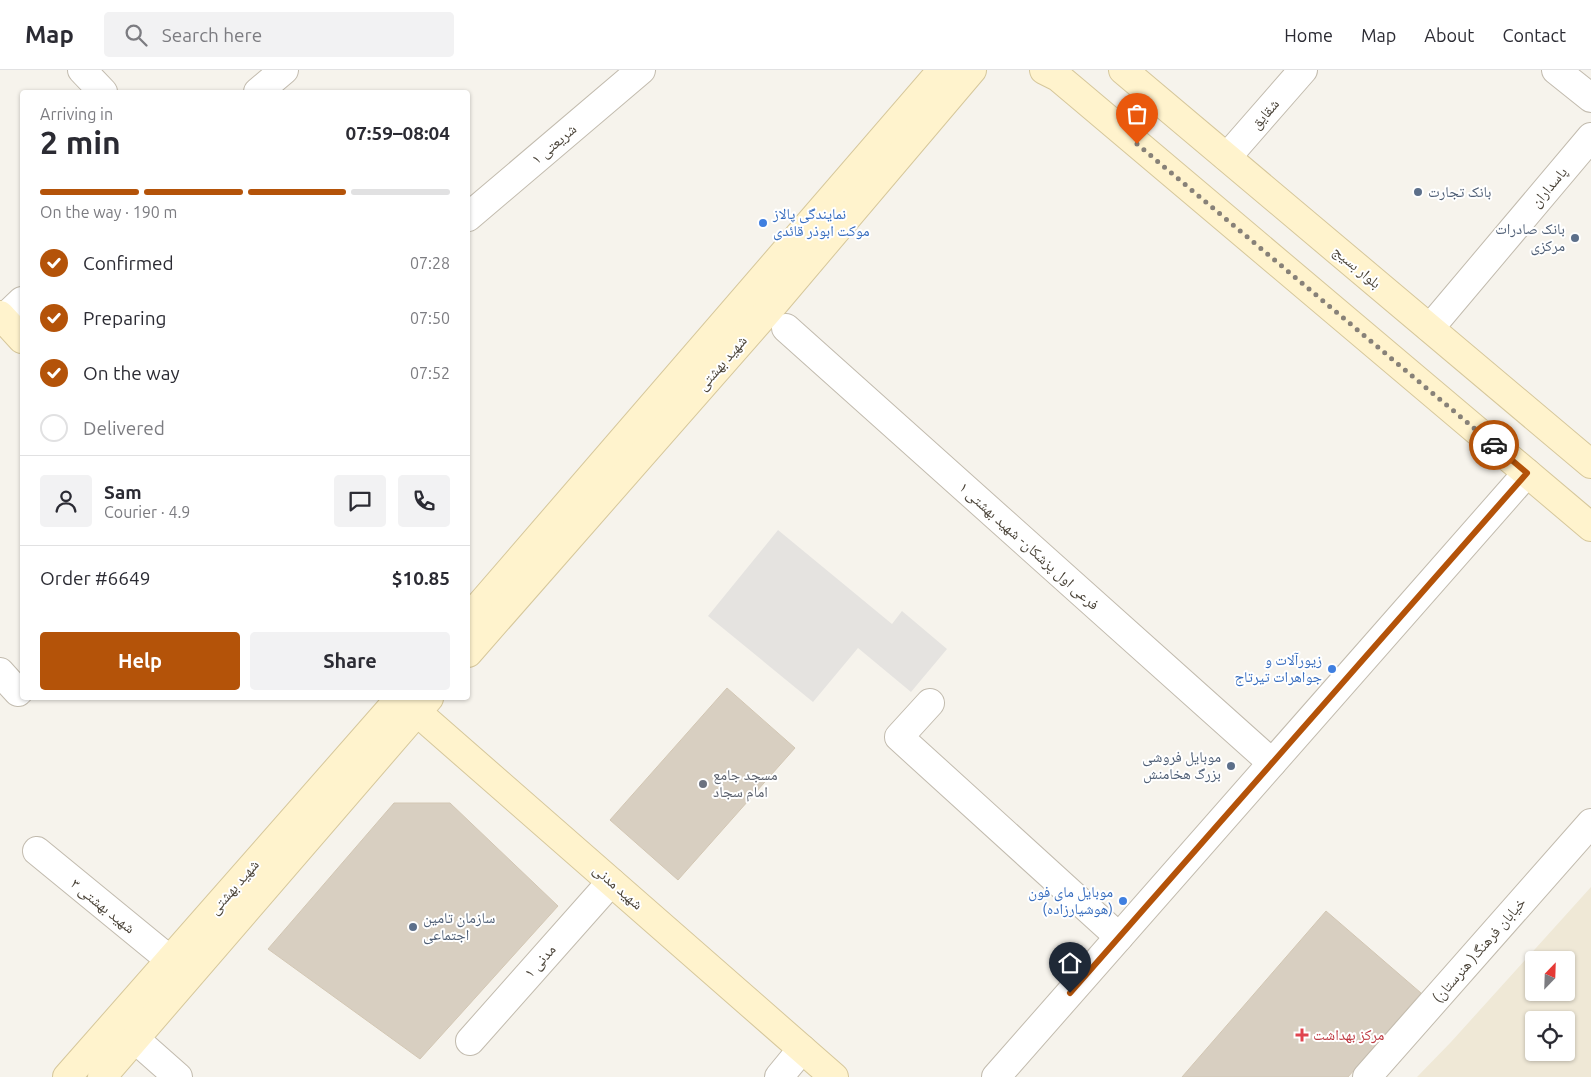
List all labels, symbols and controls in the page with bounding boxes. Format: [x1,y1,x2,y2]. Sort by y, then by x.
search box [104,12,454,57]
text: Map [25,21,74,48]
icon: search [122,21,150,49]
text: Search here [162,24,262,46]
text: Home [1284,25,1333,45]
text: Map [1361,25,1396,45]
text: About [1424,25,1474,45]
text: Contact [1502,25,1566,45]
pin [1116,93,1158,144]
street label: شقایق [1247,95,1284,133]
icon: bag [1123,100,1151,128]
text: Arriving in [40,105,113,123]
street label: شریعتی ۱ [528,120,581,169]
text: 07:59–08:04 [345,122,450,144]
text: 2 min [40,124,121,160]
street label: پاسداران [1527,163,1572,212]
place label: بانک تجارت [1428,183,1491,201]
marker: بانک تجارت [1412,186,1424,198]
text: On the way · 190 m [40,203,177,221]
place label: نمایندگی پالاز موکت ابوذر قائدی [772,205,870,241]
marker: نمایندگی پالاز موکت ابوذر قائدی [757,217,769,229]
place label: بانک صادرات مرکزی [1495,220,1565,256]
marker: بانک صادرات مرکزی [1569,232,1581,244]
street label: بلوار بسیج [1329,242,1385,293]
icon: check [40,249,68,277]
text: Confirmed [83,252,174,274]
text: 07:28 [410,254,450,272]
icon: check [40,304,68,332]
text: Preparing [83,307,167,329]
text: 07:50 [410,309,450,327]
street label: شهید بهشتی [693,332,752,395]
icon: check [40,359,68,387]
text: On the way [83,362,180,384]
text: 07:52 [410,364,450,382]
text: Delivered [83,417,165,439]
courier [1469,420,1519,470]
icon: car [1480,431,1508,459]
button: person [40,475,92,527]
button: chat [334,475,386,527]
button: phone [398,475,450,527]
street label: فرعی اول پزشکان- شهید بهشتی ۱ [955,478,1103,614]
text: Sam [104,481,142,503]
text: Courier · 4.9 [104,503,190,521]
text: Order #6649 [40,567,150,589]
text: $10.85 [392,567,450,589]
button: Help [40,632,240,690]
button: Share [250,632,450,690]
place label: زیورآلات و جواهرات تیرتاج [1235,651,1322,687]
marker: زیورآلات و جواهرات تیرتاج [1326,663,1338,675]
place label: موبایل فروشی بزرگ هخامنش [1142,748,1221,784]
marker: موبایل فروشی بزرگ هخامنش [1225,760,1237,772]
place label: مسجد جامع امام سجاد [713,766,778,802]
marker: مسجد جامع امام سجاد [697,778,709,790]
street label: شهید بهشتی [205,856,264,919]
street label: شهید مدنی [589,861,647,914]
street label: شهید بهشتی ۳ [67,875,139,938]
place label: موبایل مای فون (هوشیارزاده) [1028,883,1113,918]
street label: خیابان فرهنگ( هنرستان) [1428,893,1531,1007]
marker: موبایل مای فون (هوشیارزاده) [1117,895,1129,907]
place label: سازمان تامین اجتماعی [423,909,495,945]
marker: سازمان تامین اجتماعی [407,921,419,933]
street label: مدنی ۱ [520,941,560,982]
pin [1049,942,1091,993]
icon: home [1056,949,1084,977]
north arrow [1525,951,1575,1001]
map controls [1525,951,1575,1061]
button: locate [1525,1011,1575,1061]
place label: مرکز بهداشت [1313,1026,1384,1044]
marker: مرکز بهداشت [1295,1028,1309,1042]

